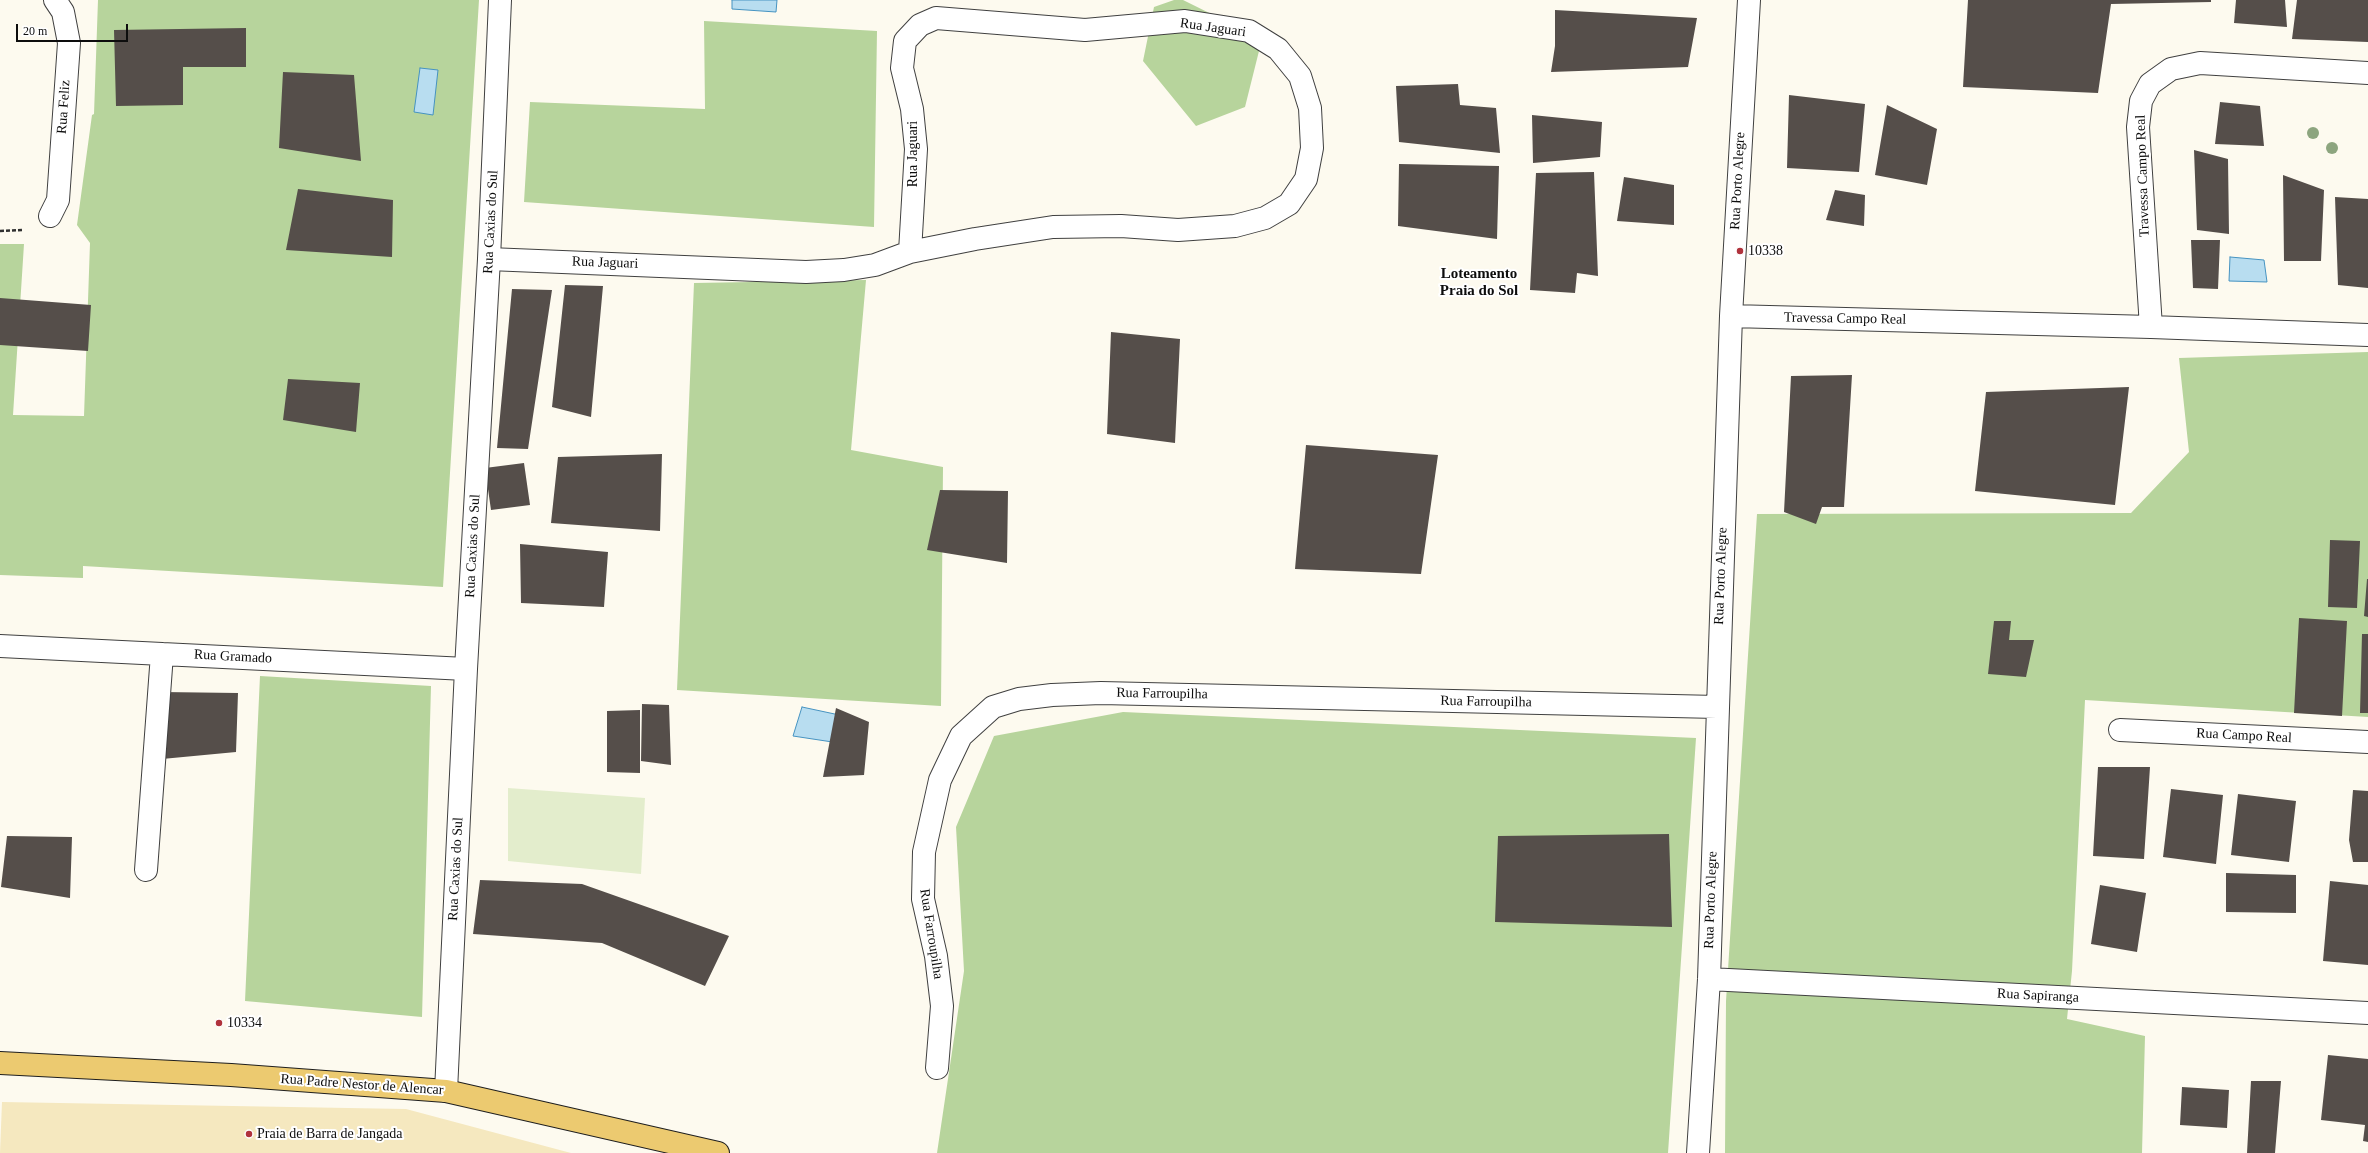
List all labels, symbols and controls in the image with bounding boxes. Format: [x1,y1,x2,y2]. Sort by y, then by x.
street label: Rua Jaguari [1179,15,1247,41]
scale bar [18,16,130,42]
text: 20 m [23,24,47,38]
street label: Rua Feliz [54,79,74,135]
street label: Travessa Campo Real [2132,115,2154,237]
street label: Rua Jaguari [905,121,921,187]
street label: Rua Porto Alegre [1727,132,1749,230]
street label: Rua Caxias do Sul [480,170,502,274]
place label: 10338 [1748,243,1783,259]
marker: 10338 [1735,246,1745,256]
street label: Rua Jaguari [571,253,639,273]
district label: Loteamento Praia do Sol [1440,265,1518,300]
street label: Travessa Campo Real [1784,310,1906,328]
street label: Rua Caxias do Sul [462,494,484,598]
street label: Rua Porto Alegre [1711,527,1731,625]
street label: Rua Gramado [194,647,272,667]
street label: Rua Farroupilha [1116,685,1208,703]
street label: Rua Farroupilha [1440,693,1532,711]
street label: Rua Campo Real [2196,725,2292,747]
street label: Rua Caxias do Sul [445,817,467,921]
street label: Rua Porto Alegre [1701,851,1721,949]
street label: Rua Farroupilha [916,888,946,980]
street label: Rua Sapiranga [1997,985,2079,1007]
place label: 10334 [227,1015,262,1031]
marker: 10334 [214,1018,224,1028]
street label: Rua Padre Nestor de Alencar [280,1071,444,1099]
place label: Praia de Barra de Jangada [257,1126,402,1142]
marker: Praia de Barra de Jangada [244,1129,254,1139]

